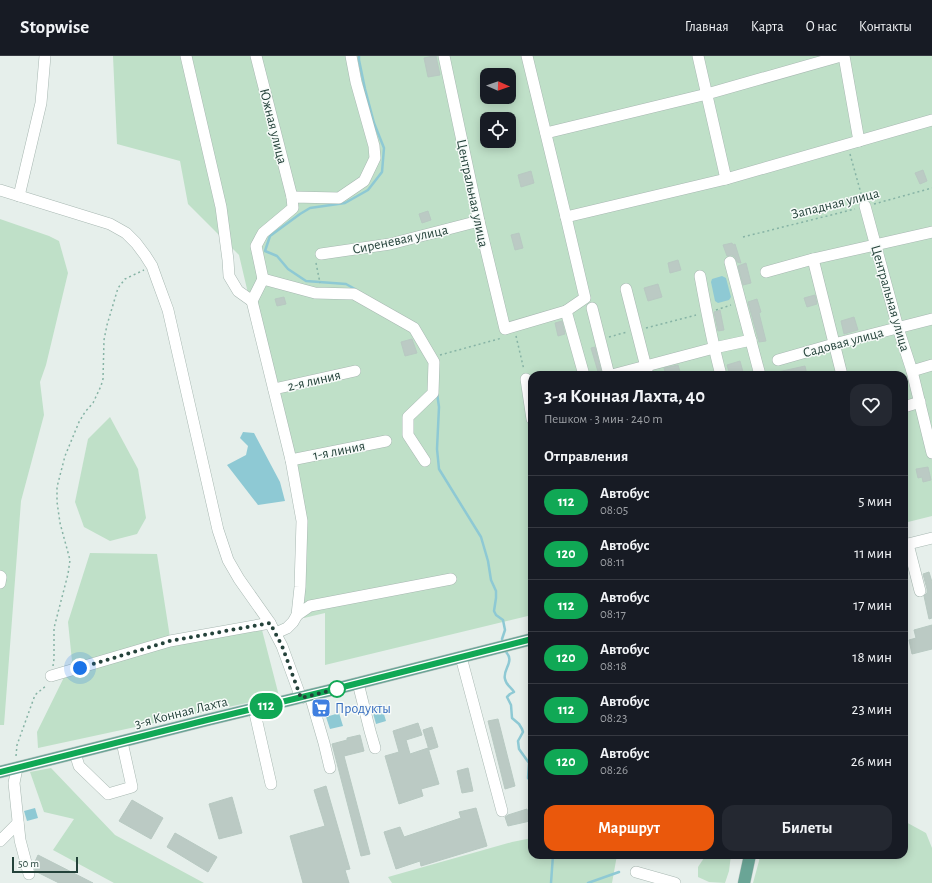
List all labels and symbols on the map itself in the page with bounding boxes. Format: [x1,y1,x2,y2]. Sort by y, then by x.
north arrow [480,68,516,104]
street label: Южная улица [257,87,289,166]
street label: Центральная улица [454,138,490,249]
street label: Западная улица [790,186,881,222]
street label: Сиреневая улица [351,223,450,257]
street label: Центральная улица [868,243,912,354]
street label: Садовая улица [801,325,886,360]
street label: 2-я линия [286,368,342,394]
street label: 1-я линия [312,439,366,463]
your location [70,658,90,678]
unlabelled marker [328,680,346,698]
line badge: 112 [243,693,289,719]
street label: 3-я Конная Лахта [133,695,230,731]
supermarket icon: Продукты [310,697,332,719]
place label: Продукты [335,702,391,716]
scale bar [12,855,78,874]

